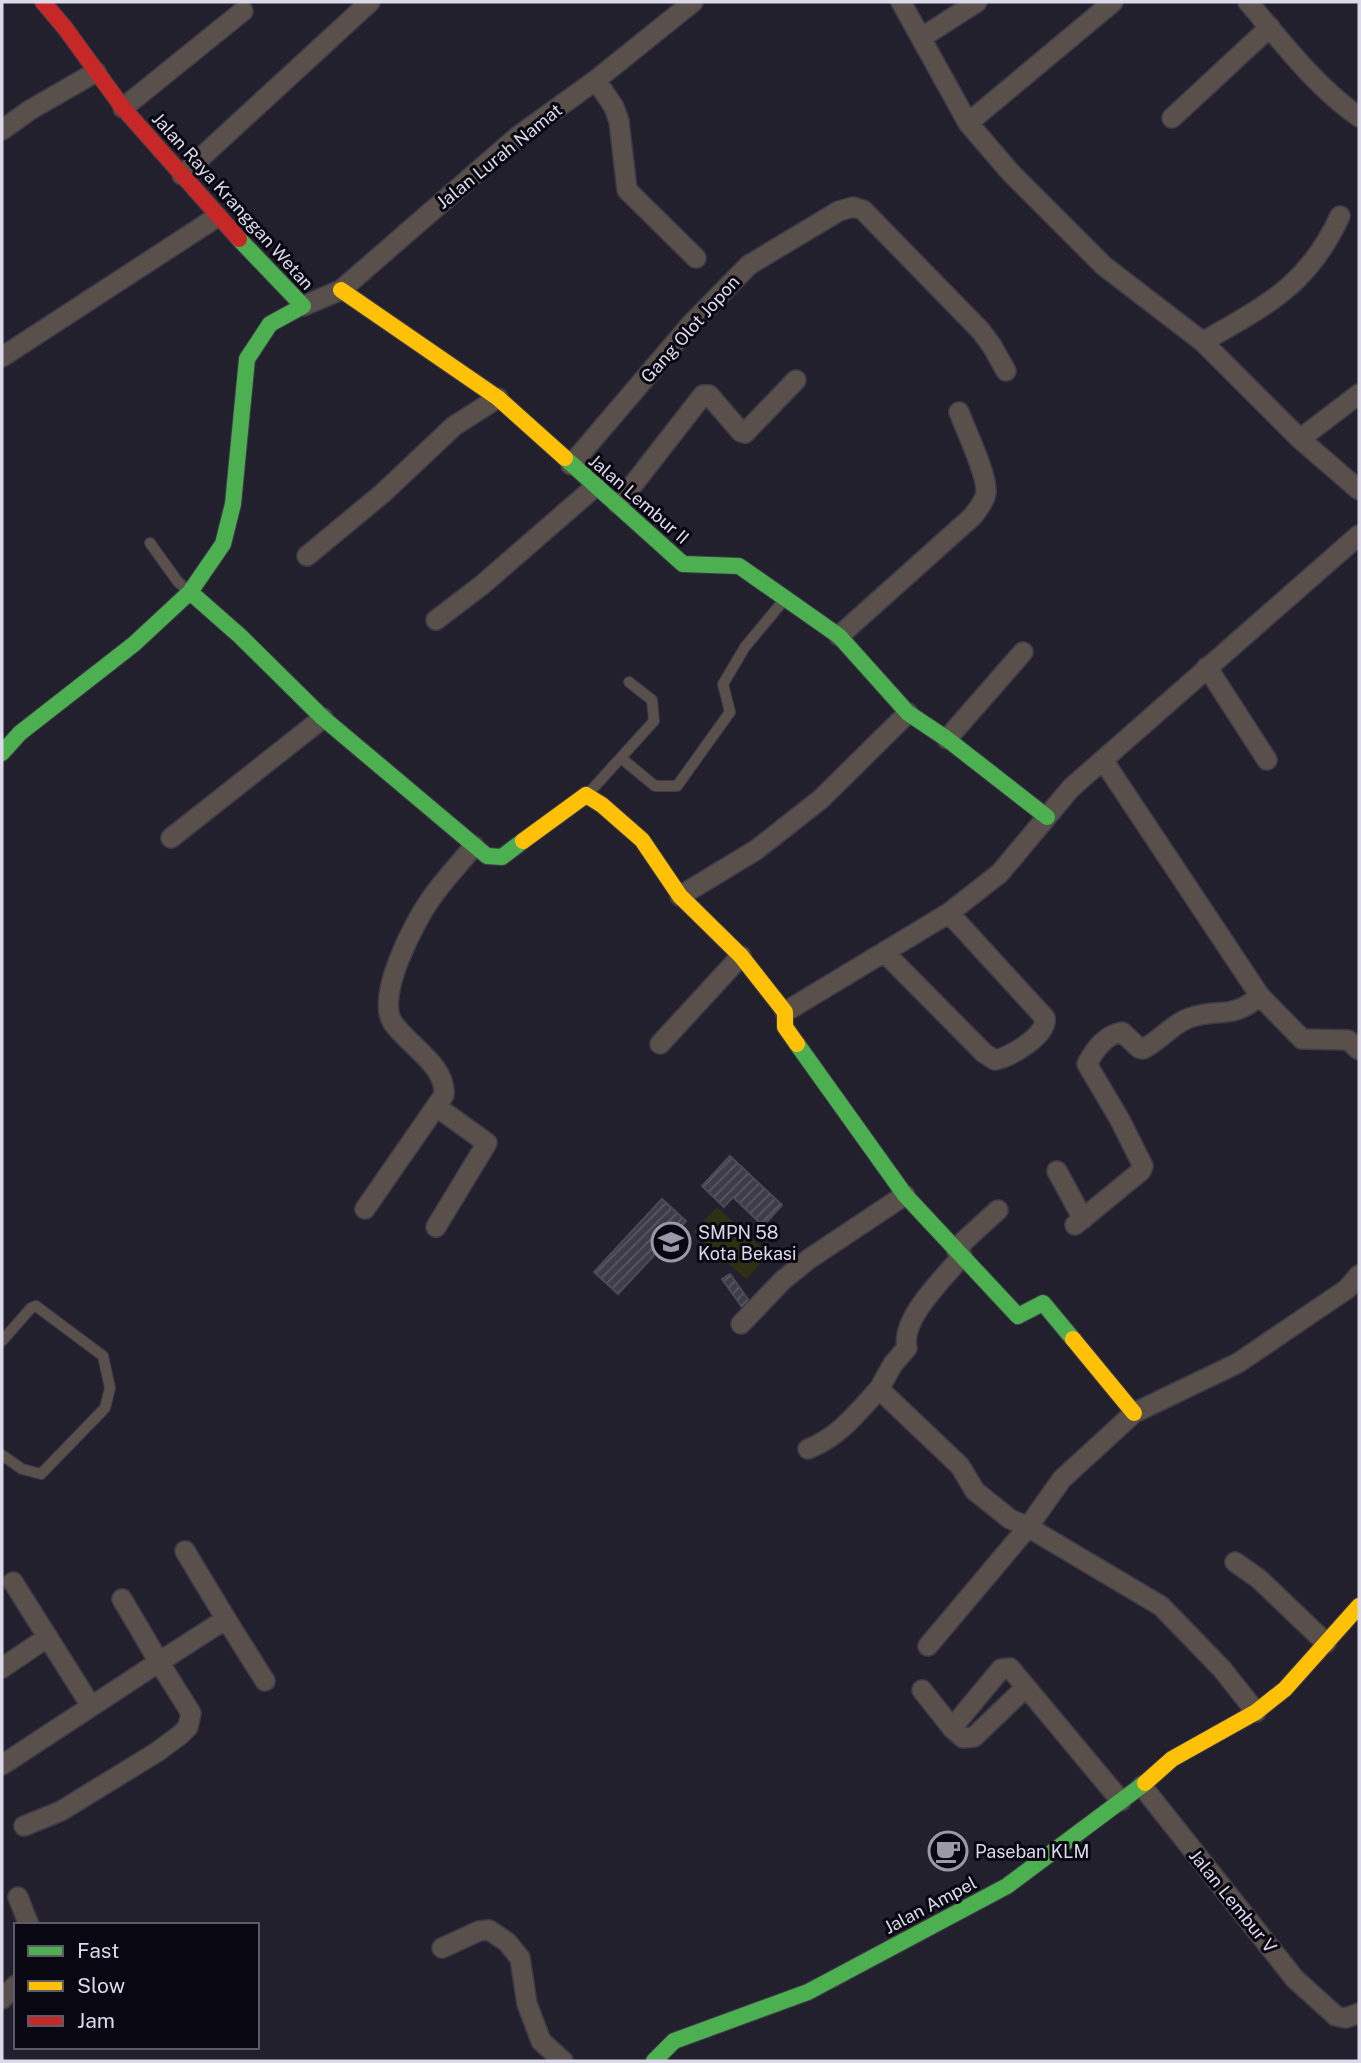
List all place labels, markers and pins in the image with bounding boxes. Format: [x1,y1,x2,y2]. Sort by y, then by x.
school or university icon: SMPN 58 Kota Bekasi [650,1221,692,1263]
place label: SMPN 58 Kota Bekasi [698,1222,796,1264]
cafe icon: Paseban KLM [927,1830,969,1872]
place label: Paseban KLM [975,1841,1089,1862]

